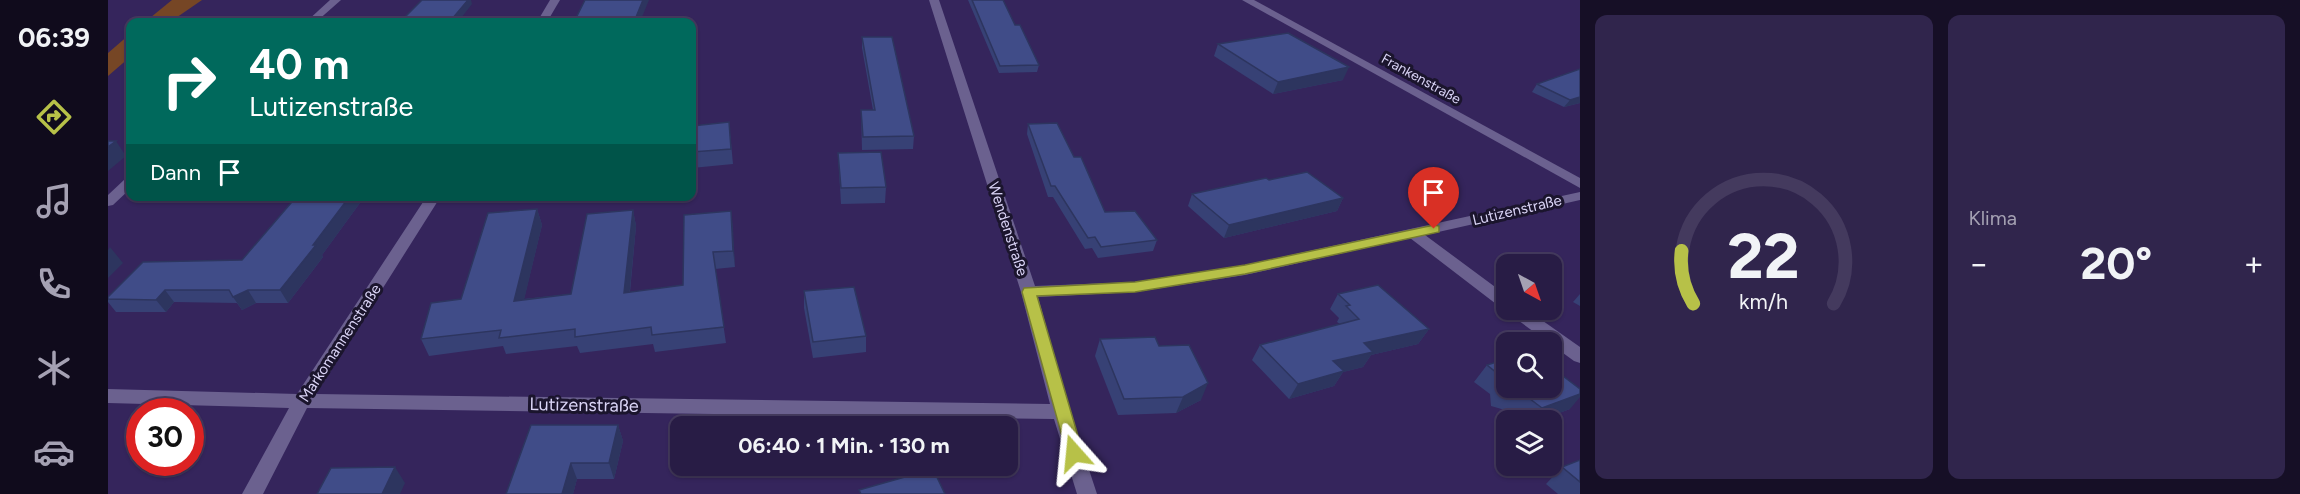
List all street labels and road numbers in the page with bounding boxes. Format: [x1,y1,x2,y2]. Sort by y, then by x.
street label: Frankenstraße [1378,50,1464,108]
street label: Wendenstraße [984,180,1032,278]
street label: Lutizenstraße [1471,191,1563,229]
street label: Markomannenstraße [295,281,385,405]
street label: Lutizenstraße [529,393,639,417]

